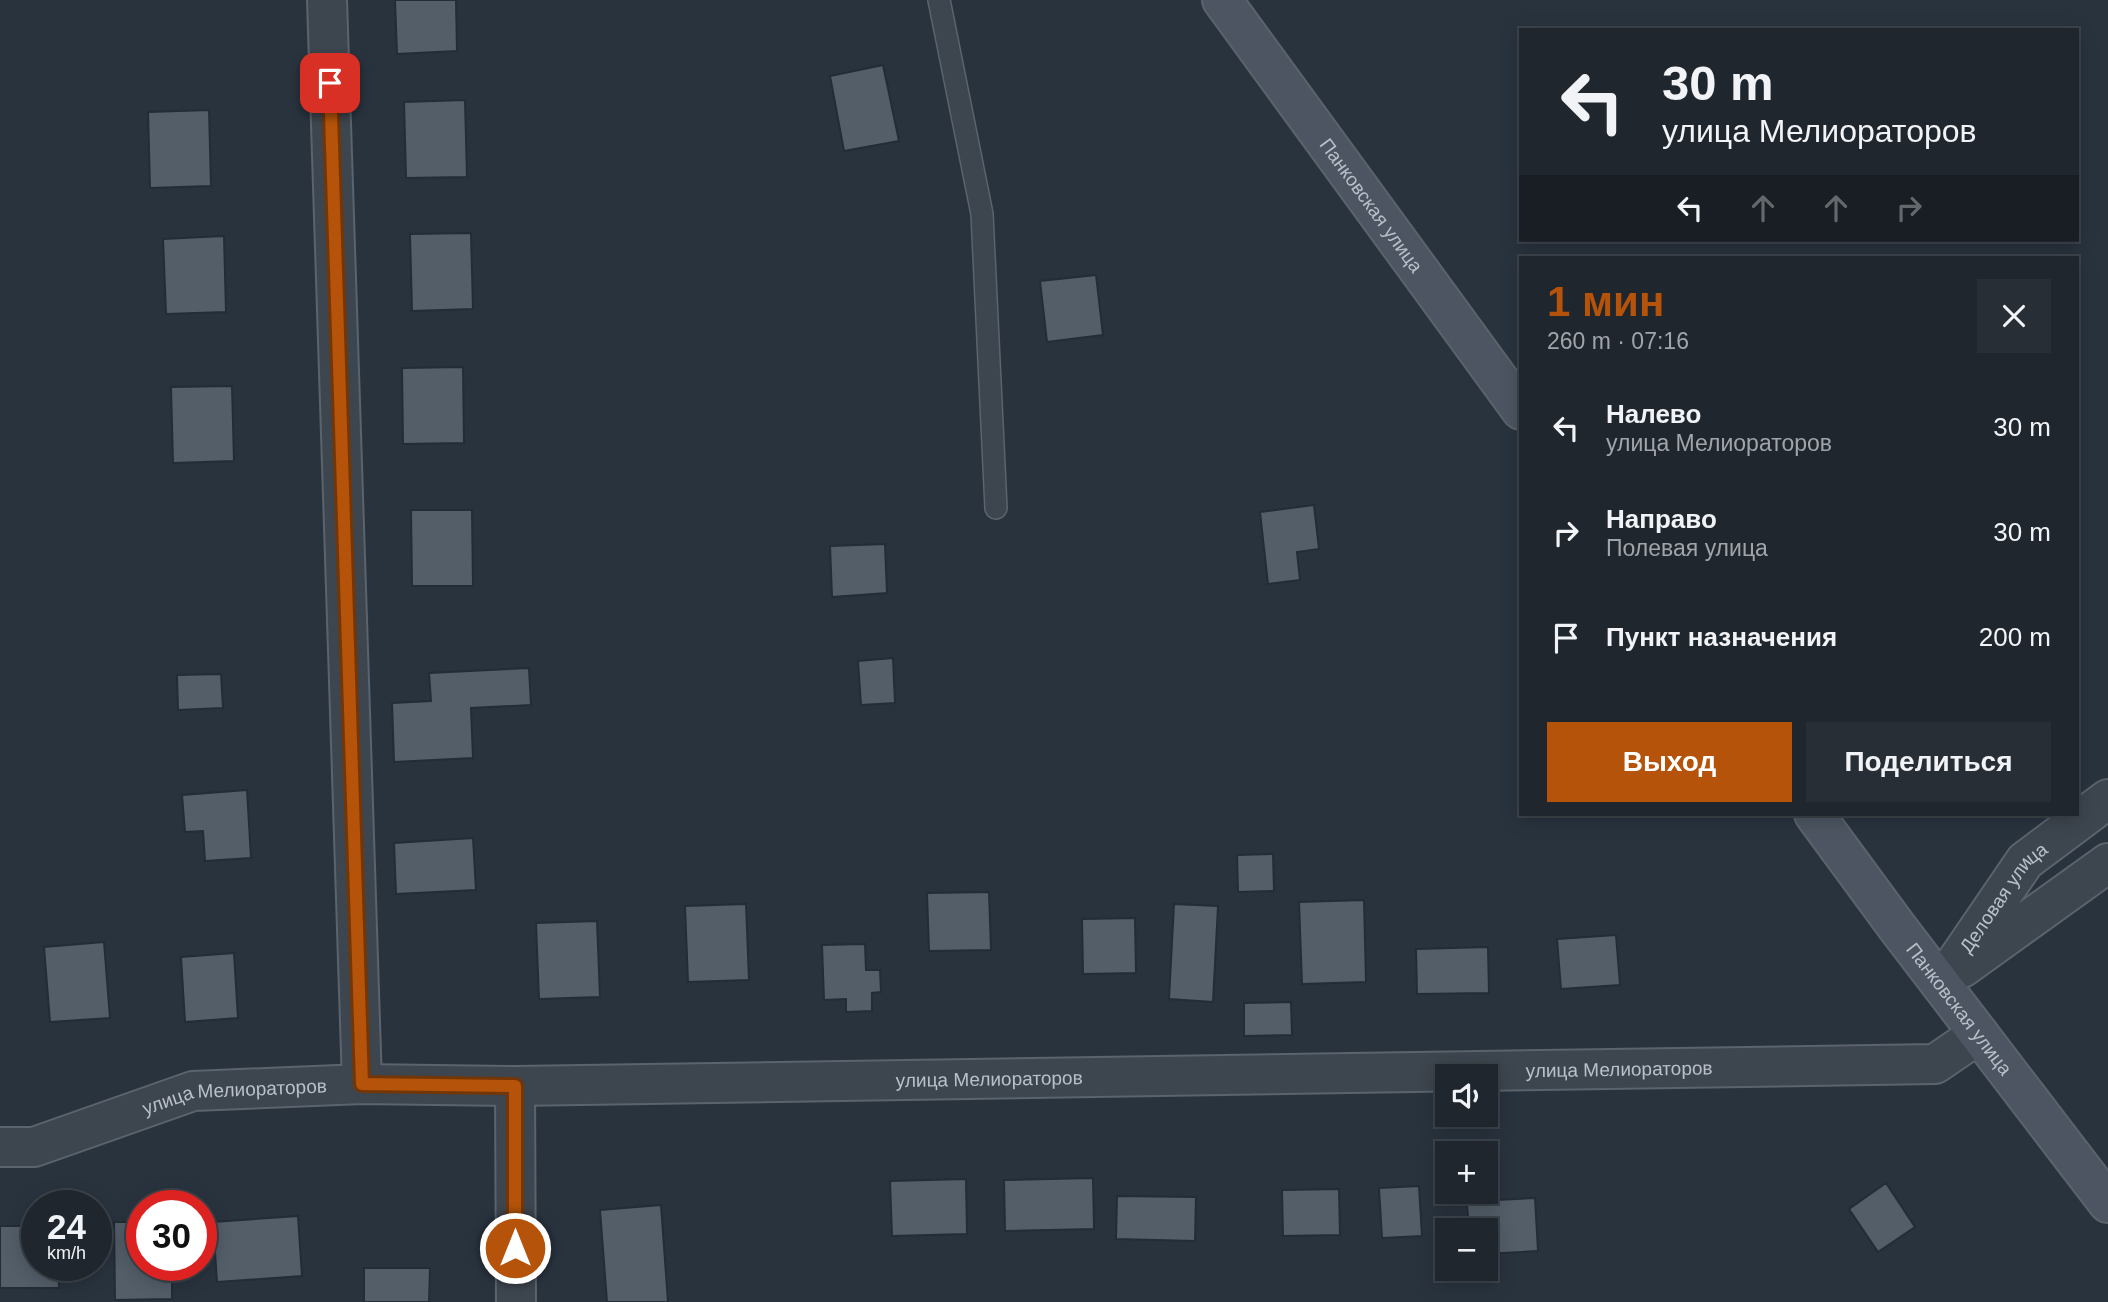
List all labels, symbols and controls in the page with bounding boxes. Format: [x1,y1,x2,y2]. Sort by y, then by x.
pin [300,53,360,113]
icon: left [1547,56,1638,147]
text: 30 m [1662,56,1774,110]
icon: arrive [311,64,349,102]
text: улица Мелиораторов [1662,113,1977,149]
street label: Панковская улица [1316,135,1427,277]
icon: left [1671,189,1709,227]
icon: ahead [1744,189,1782,227]
icon: ahead [1817,189,1855,227]
icon: right [1890,189,1928,227]
text: 1 мин [1547,278,1664,325]
button: close [1977,279,2051,353]
text: 260 m · 07:16 [1547,328,1689,354]
text: Налево [1606,399,1701,429]
icon: left [1547,409,1585,447]
text: 30 m [1993,412,2051,442]
text: улица Мелиораторов [1606,430,1832,456]
text: Направо [1606,504,1717,534]
icon: right [1547,514,1585,552]
text: 30 m [1993,517,2051,547]
text: Полевая улица [1606,535,1768,561]
icon: arrive [1547,619,1585,657]
text: Пункт назначения [1606,622,1837,652]
text: 200 m [1979,622,2051,652]
button: Выход [1547,722,1792,802]
button: Поделиться [1806,722,2051,802]
street label: Деловая улица [1956,838,2052,957]
street label: Панковская улица [1902,939,2016,1079]
street label: улица Мелиораторов [1526,1057,1713,1081]
map controls [1435,1064,1498,1281]
button: sound [1435,1064,1498,1127]
street label: улица Мелиораторов [896,1067,1083,1091]
street label: улица Мелиораторов [140,1075,327,1119]
button: + [1435,1141,1498,1204]
speed limit sign: 30 [126,1190,217,1281]
text: 24 [47,1207,86,1246]
position arrow [478,1211,552,1285]
button: − [1435,1218,1498,1281]
text: km/h [47,1243,86,1263]

